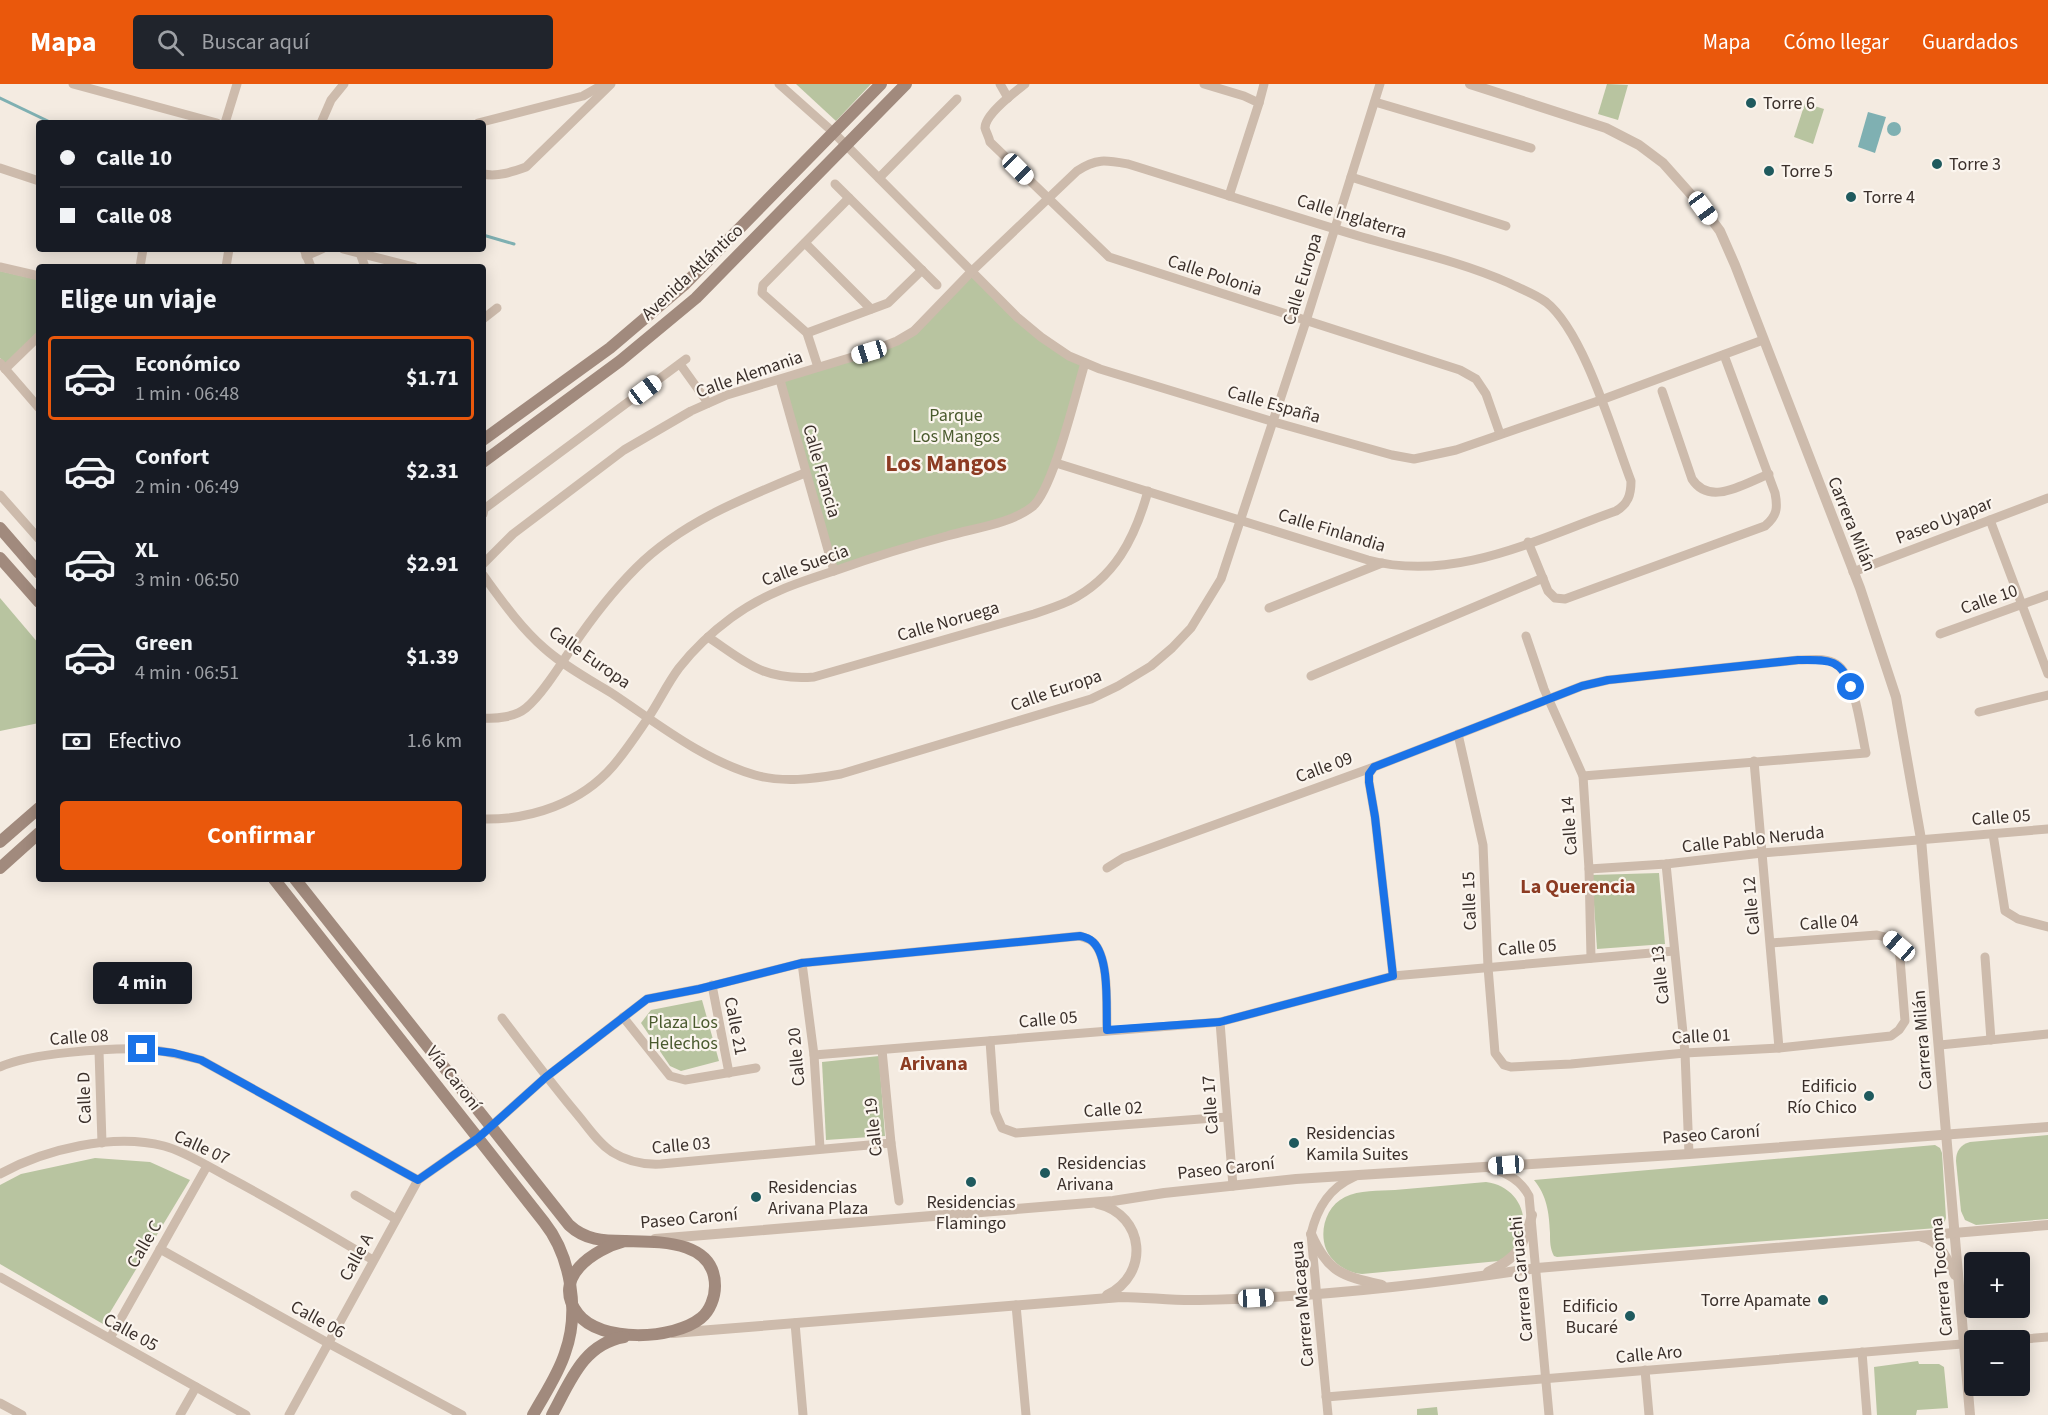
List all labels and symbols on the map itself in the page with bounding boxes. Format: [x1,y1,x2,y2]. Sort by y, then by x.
place label: Torre 6 [1763,91,1815,116]
marker: Torre 6 [1744,96,1758,110]
car [999,150,1037,188]
place label: Torre 3 [1949,152,2001,177]
marker: Torre 3 [1930,157,1944,171]
place label: Torre 5 [1781,159,1833,184]
marker: Torre 5 [1762,164,1776,178]
place label: Torre 4 [1863,185,1915,210]
street label: Calle Inglaterra [1294,188,1410,245]
car [1685,188,1721,228]
marker: Torre 4 [1844,190,1858,204]
street label: Avenida Atlántico [636,219,749,326]
street label: Calle Europa [1277,230,1328,328]
street label: Calle Polonia [1164,248,1265,303]
car [849,338,889,366]
street label: Calle Alemania [692,344,806,404]
car [625,372,665,408]
street label: Calle España [1224,379,1323,430]
park label: Parque Los Mangos [912,403,1000,449]
street label: Calle Francia [796,422,847,521]
district label: Los Mangos [885,446,1007,481]
street label: Carrera Milán [1821,473,1882,575]
street label: Paseo Uyapar [1892,490,1997,550]
street label: Calle Finlandia [1275,502,1389,559]
street label: Calle Suecia [758,538,852,593]
street label: Calle 10 [1957,578,2021,621]
street label: Calle Noruega [894,595,1002,648]
street label: Calle Europa [544,620,636,695]
street label: Calle Europa [1007,663,1105,718]
route start [1837,673,1864,700]
street label: Calle 09 [1292,746,1356,789]
street label: Calle 14 [1555,796,1584,856]
street label: Calle 05 [1971,803,2031,832]
street label: Calle Pablo Neruda [1681,820,1826,859]
street label: Calle 15 [1456,871,1483,931]
district label: La Querencia [1520,873,1636,901]
street label: Calle 12 [1736,875,1767,936]
street label: Calle 04 [1799,908,1859,937]
car [1880,927,1918,965]
street label: Calle 05 [1497,932,1558,963]
street label: Calle 13 [1645,944,1676,1006]
callout: 4 min [92,962,192,1004]
street label: Carrera Milán [1907,989,1938,1091]
street label: Calle 21 [718,995,753,1057]
street label: Calle 05 [1018,1004,1079,1035]
park label: Plaza Los Helechos [648,1010,718,1056]
street label: Calle 01 [1671,1022,1731,1051]
street label: Calle 08 [49,1023,109,1052]
street label: Calle 20 [781,1026,812,1087]
route end [128,1035,155,1062]
street label: Vía Caroní [420,1041,487,1116]
district label: Arivana [899,1050,968,1078]
street label: Calle D [71,1071,98,1124]
place label: Edificio Río Chico [1787,1074,1857,1120]
street label: Calle 17 [1196,1075,1225,1135]
marker: Edificio Río Chico [1862,1089,1876,1103]
street label: Calle 02 [1083,1095,1143,1124]
street label: Calle 19 [858,1096,889,1158]
street label: Paseo Caroní [1661,1119,1761,1150]
place label: Residencias Kamila Suites [1306,1121,1408,1167]
street label: Calle 07 [170,1124,234,1171]
street label: Calle 03 [651,1130,712,1161]
marker: Residencias Kamila Suites [1287,1136,1301,1150]
place label: Residencias Arivana [1057,1151,1146,1197]
street label: Paseo Caroní [1176,1151,1277,1186]
car [1487,1155,1525,1175]
marker: Residencias Arivana [1038,1166,1052,1180]
place label: Residencias Arivana Plaza [768,1175,868,1221]
marker: Residencias Flamingo [964,1175,978,1189]
marker: Residencias Arivana Plaza [749,1190,763,1204]
place label: Residencias Flamingo [927,1190,1015,1236]
street label: Paseo Caroní [639,1202,739,1235]
street label: Carrera Caruachi [1504,1215,1539,1343]
street label: Calle C [121,1216,168,1273]
street label: Carrera Tocoma [1924,1217,1959,1337]
street label: Calle A [333,1229,380,1286]
street label: Carrera Macagua [1285,1240,1320,1368]
car [1238,1288,1274,1308]
place label: Torre Apamate [1701,1288,1811,1313]
marker: Torre Apamate [1816,1293,1830,1307]
street label: Calle 06 [286,1294,350,1345]
place label: Edificio Bucaré [1562,1294,1618,1340]
street label: Calle 05 [99,1307,163,1358]
marker: Edificio Bucaré [1623,1309,1637,1323]
street label: Calle Aro [1615,1339,1683,1370]

